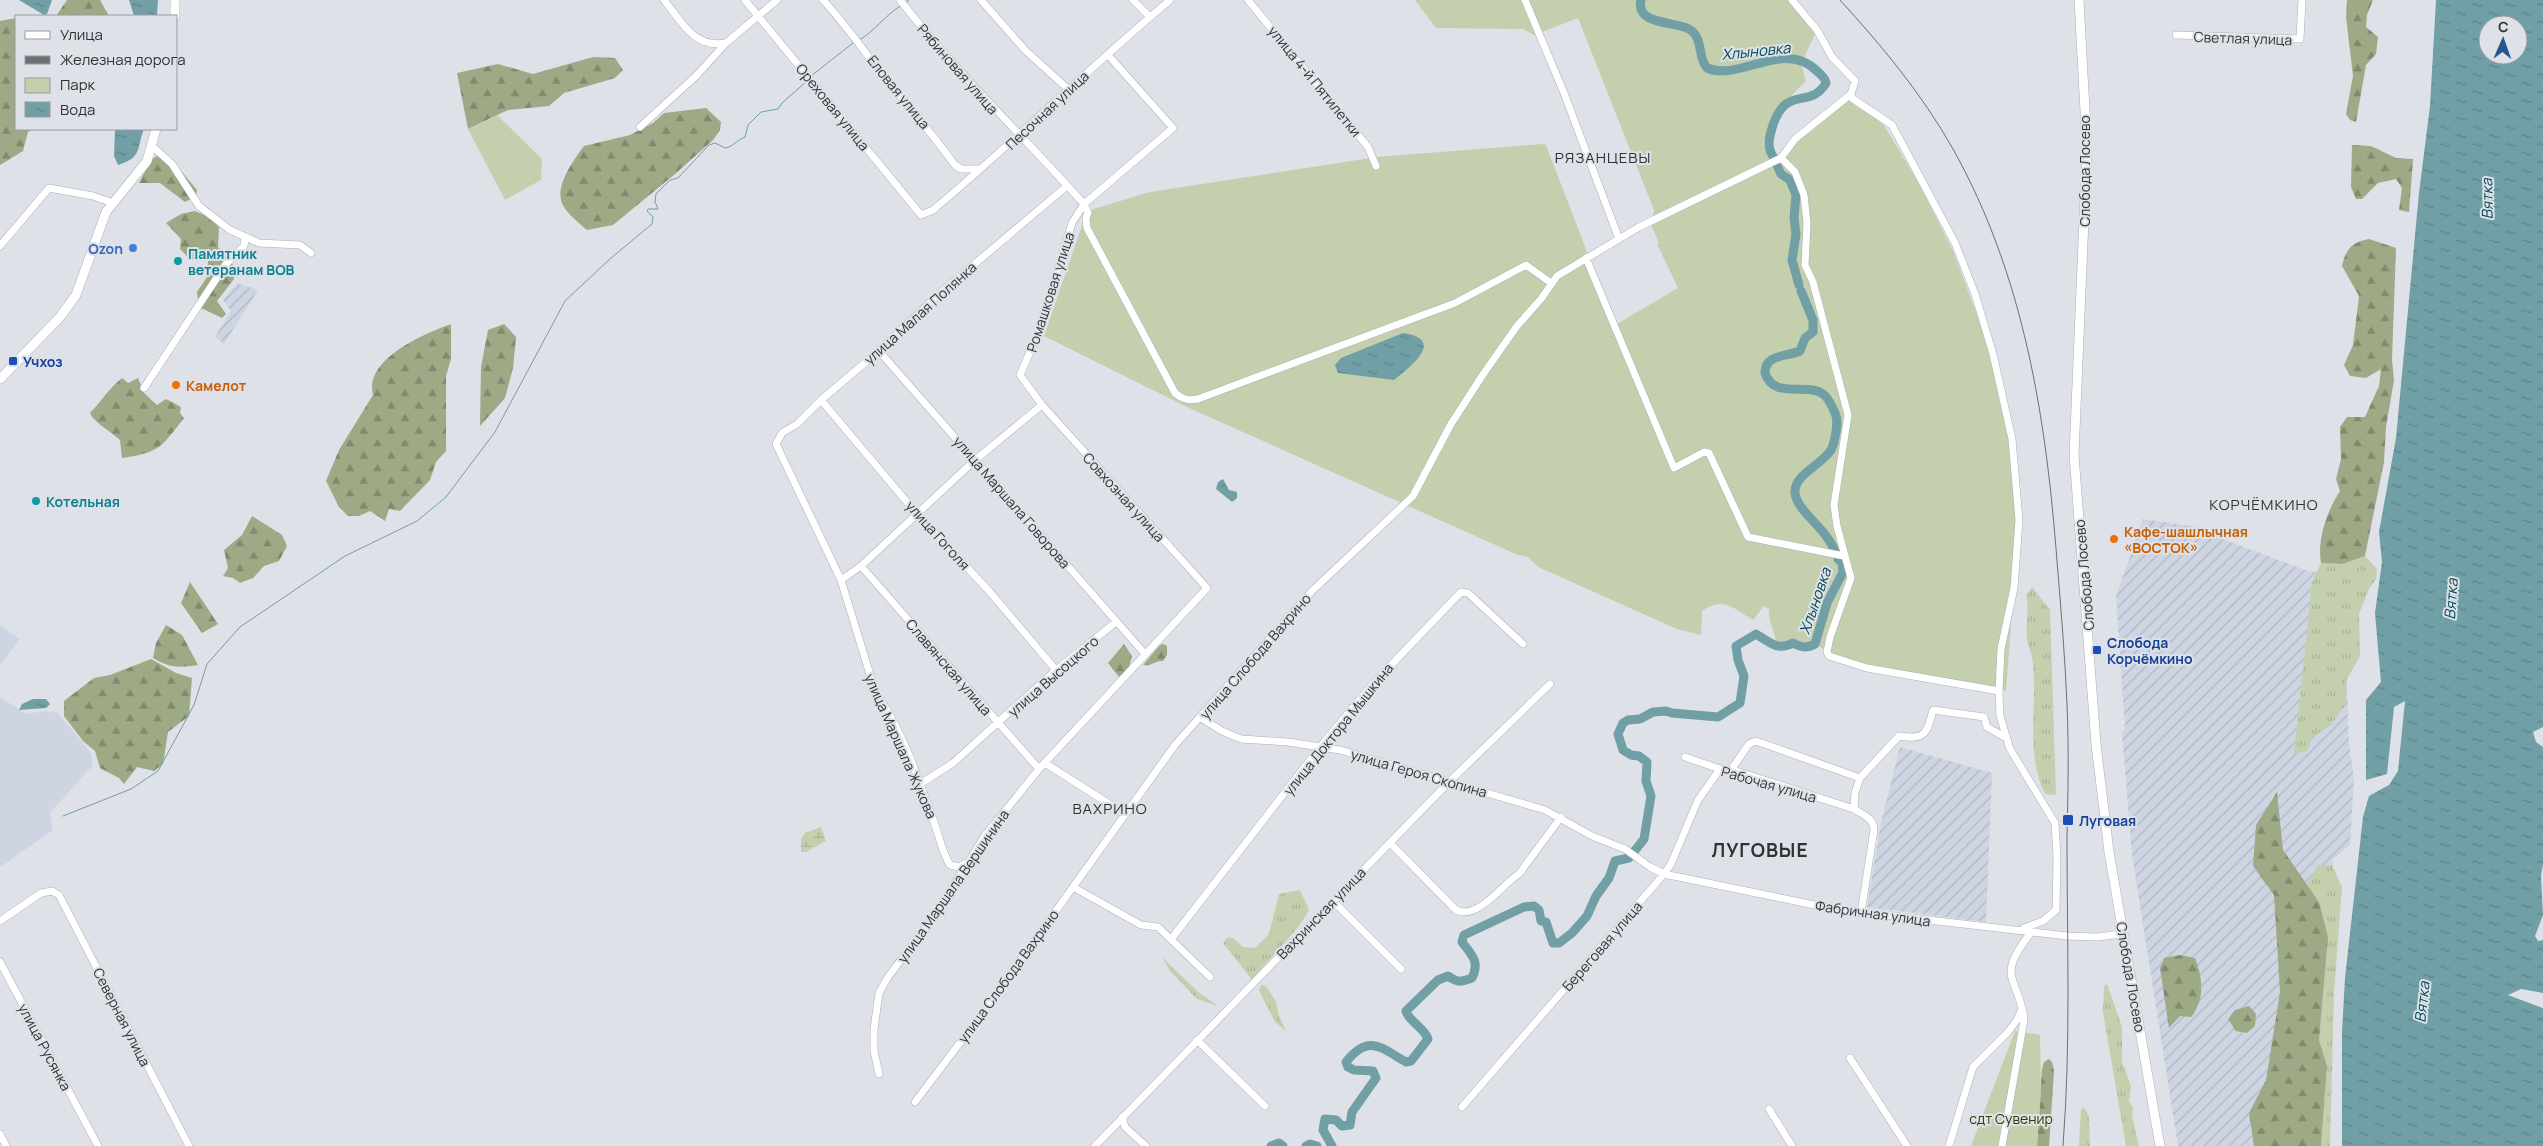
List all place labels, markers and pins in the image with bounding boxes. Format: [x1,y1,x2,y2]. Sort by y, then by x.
place label: Ozon [88,239,123,258]
marker: Ozon [127,242,139,254]
place label: Памятник ветеранам ВОВ [188,244,295,279]
marker: Памятник ветеранам ВОВ [172,255,184,267]
place label: Учхоз [23,352,63,371]
marker: Учхоз [7,355,19,367]
place label: Камелот [186,376,247,395]
marker: Камелот [170,379,182,391]
place label: Котельная [46,492,120,511]
marker: Котельная [30,495,42,507]
place label: Кафе-шашлычная «ВОСТОК» [2124,522,2248,557]
marker: Кафе-шашлычная «ВОСТОК» [2108,533,2120,545]
place label: Слобода Корчёмкино [2107,633,2193,668]
marker: Слобода Корчёмкино [2091,644,2103,656]
place label: Луговая [2079,811,2136,830]
marker: Луговая [2061,813,2075,827]

